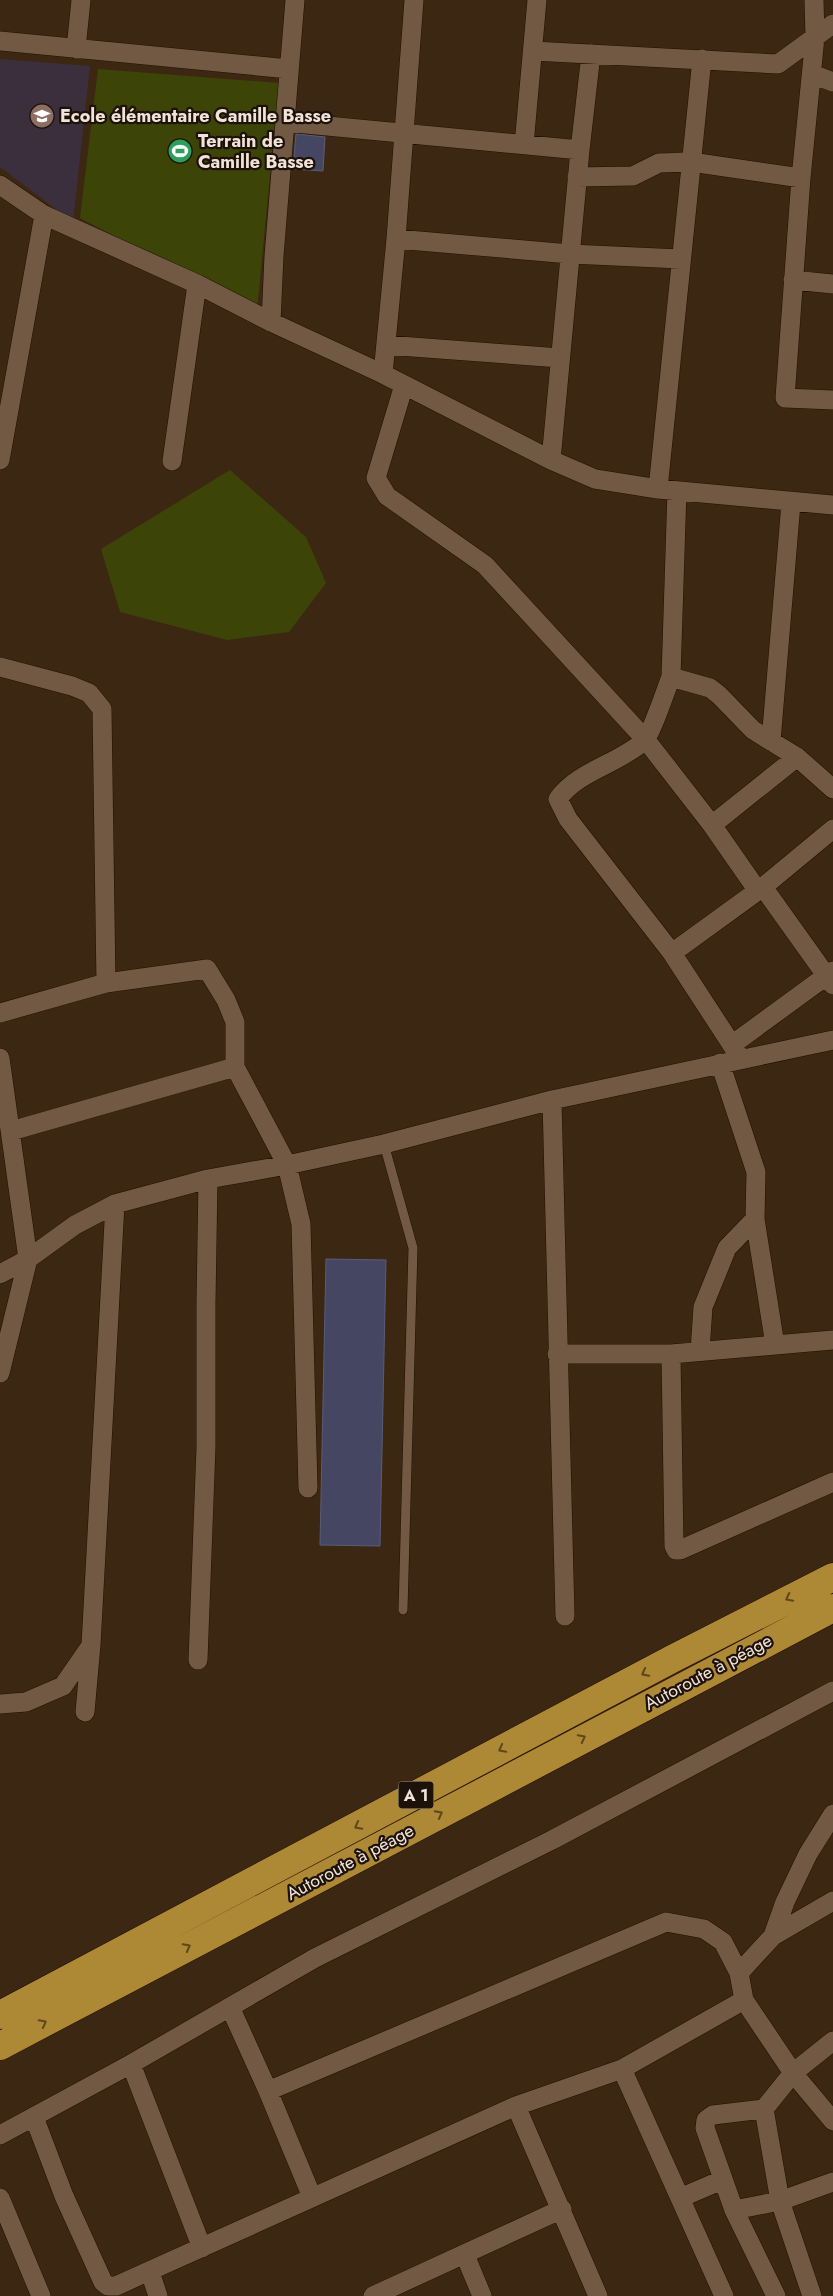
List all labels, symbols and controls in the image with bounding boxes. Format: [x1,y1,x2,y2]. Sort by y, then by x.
school or university icon: Ecole élémentaire Camille Basse [29,103,55,129]
place label: Ecole élémentaire Camille Basse [60,103,331,129]
place label: Terrain de Camille Basse [198,128,314,175]
sports icon: Terrain de Camille Basse [167,138,193,164]
one-way arrow [785,1592,794,1602]
street label: Autoroute à péage [640,1627,776,1717]
one-way arrow [641,1667,650,1677]
one-way arrow [577,1734,586,1744]
one-way arrow [498,1743,507,1753]
road number: A 1 [398,1782,434,1808]
one-way arrow [434,1810,443,1820]
street label: Autoroute à péage [282,1817,418,1907]
one-way arrow [355,1820,364,1830]
one-way arrow [182,1944,191,1954]
one-way arrow [38,2019,47,2029]

